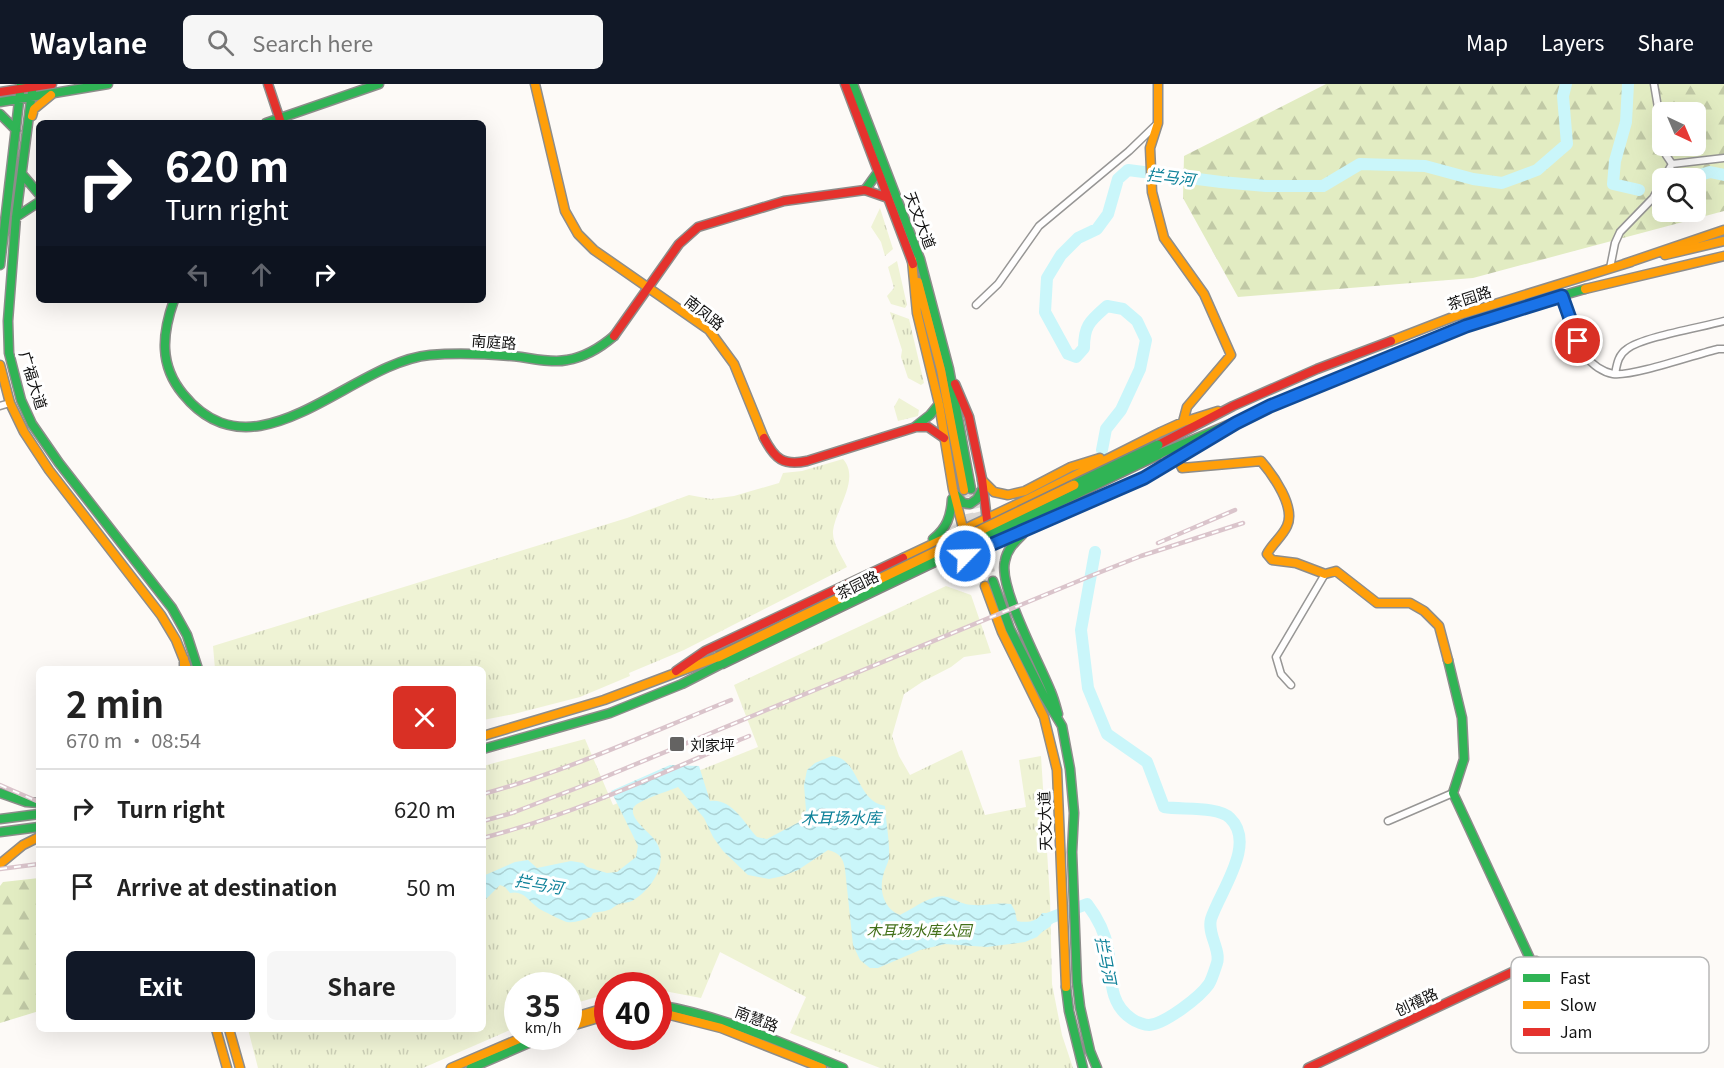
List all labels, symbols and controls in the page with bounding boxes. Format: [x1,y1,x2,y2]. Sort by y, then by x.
search box [183,15,603,69]
text: Waylane [30,22,147,62]
icon: search [204,26,237,59]
text: Search here [252,26,373,58]
text: Map [1466,27,1508,57]
text: Layers [1541,27,1604,57]
text: Share [1637,27,1694,57]
north arrow [1652,102,1706,156]
map controls [1652,102,1706,222]
text: 620 m [165,133,289,194]
icon: right [66,144,144,222]
water label: 拦马河 [1146,161,1199,191]
button: search [1652,168,1706,222]
street label: 天文大道 [900,188,942,252]
text: Turn right [165,189,289,228]
icon: left [182,258,215,291]
icon: ahead [245,258,278,291]
icon: right [308,258,341,291]
street label: 茶园路 [1444,280,1494,314]
street label: 南凤路 [681,290,729,334]
pin [1552,315,1603,366]
icon: arrive [1561,324,1594,357]
street label: 南庭路 [471,329,517,353]
street label: 广福大道 [15,348,53,412]
position arrow [933,524,997,588]
street label: 茶园路 [832,565,882,603]
text: 2 min [66,676,164,728]
button: close [393,686,456,749]
text: 670 m · 08:54 [66,725,201,754]
place label: 刘家坪 [690,734,735,755]
marker: 刘家坪 [668,735,686,753]
street label: 天文大道 [1032,791,1056,851]
icon: right [66,792,99,825]
text: Turn right [117,792,225,824]
text: 620 m [394,792,456,824]
water label: 木耳场水库 [801,805,884,829]
water label: 拦马河 [513,867,568,900]
icon: arrive [66,870,99,903]
text: Arrive at destination [117,870,337,902]
text: 50 m [406,870,456,902]
park label: 木耳场水库公园 [866,919,973,940]
water label: 拦马河 [1091,934,1124,989]
button: Exit [66,951,255,1020]
button: Share [267,951,456,1020]
legend [1511,957,1709,1053]
text: Fast [1560,965,1590,989]
speed limit sign: 40 [594,972,672,1050]
text: 35 [525,982,561,1026]
street label: 创禧路 [1391,982,1441,1020]
text: Slow [1560,992,1597,1016]
street label: 南慧路 [732,1000,782,1036]
text: km/h [524,1016,562,1037]
text: Jam [1560,1019,1592,1043]

